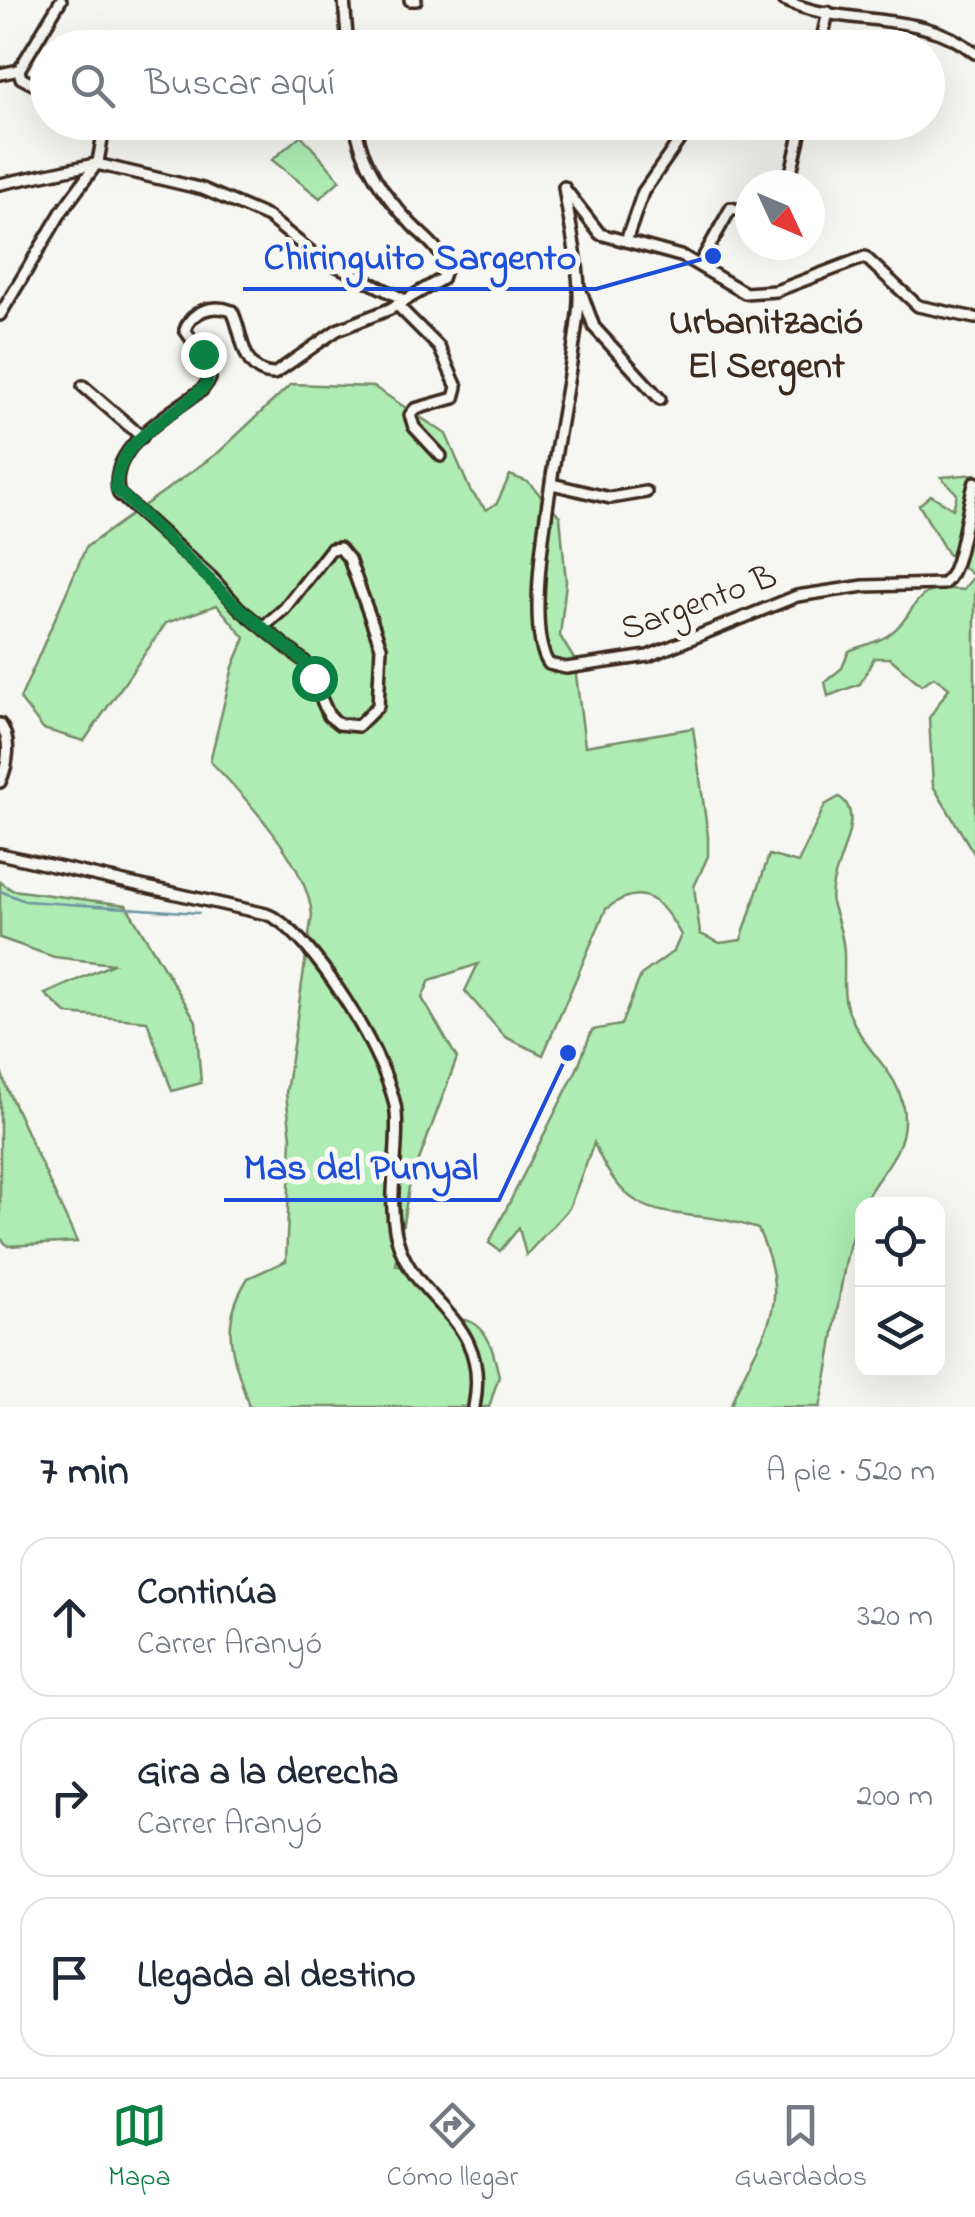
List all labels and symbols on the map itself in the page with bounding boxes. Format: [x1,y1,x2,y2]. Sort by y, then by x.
north arrow [735,170,825,260]
callout: Chiringuito Sargento [243,221,596,289]
text: Chiringuito Sargento [264,232,576,288]
district label: Urbanització El Sergent [669,296,863,396]
route end [181,332,227,378]
street label: Sargento B [614,552,784,656]
route start [292,656,338,702]
callout: Mas del Punyal [224,1132,499,1200]
text: Mas del Punyal [244,1142,478,1198]

